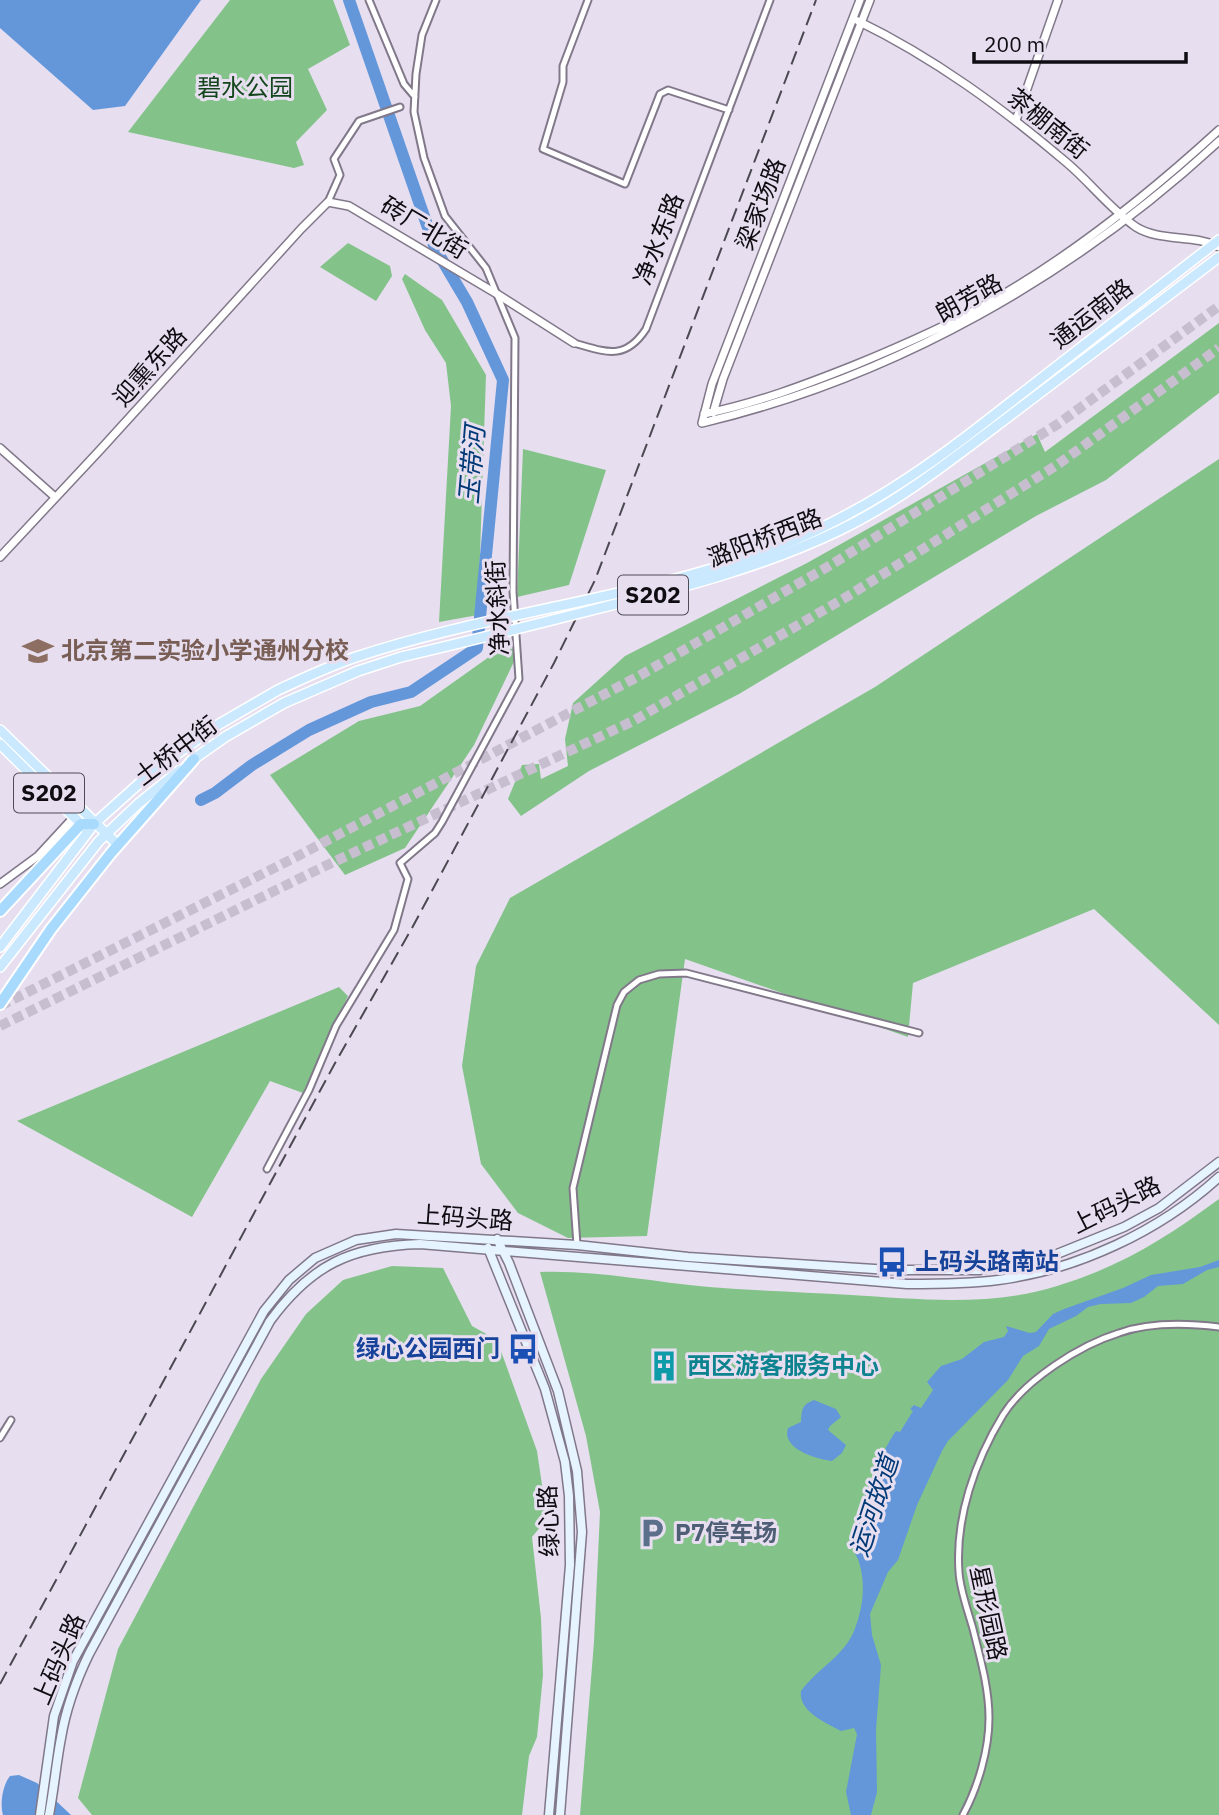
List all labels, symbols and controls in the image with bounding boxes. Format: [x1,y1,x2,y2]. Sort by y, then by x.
scale bar [974,21,1186,65]
text: 200 m [984,30,1045,58]
park label: 碧水公园 [197,71,293,103]
street label: 茶棚南街 [1001,81,1096,166]
street label: 梁家场路 [728,153,792,254]
street label: 净水东路 [626,188,690,289]
street label: 砖厂北街 [375,189,474,266]
street label: 朗芳路 [929,266,1008,329]
street label: 通运南路 [1044,271,1139,355]
street label: 迎熏东路 [105,320,193,413]
water label: 玉带河 [451,420,492,505]
street label: 潞阳桥西路 [703,501,826,574]
street label: 净水斜街 [479,559,515,657]
road number: S202 [618,576,688,614]
school or university icon: 北京第二实验小学通州分校 [21,634,55,668]
place label: 北京第二实验小学通州分校 [61,634,349,666]
street label: 土桥中街 [127,709,223,792]
road number: S202 [14,774,84,813]
street label: 上码头路 [1066,1168,1166,1240]
street label: 上码头路 [416,1198,514,1236]
bus stop icon: 上码头路南站 [875,1245,909,1279]
place label: 上码头路南站 [915,1245,1059,1277]
place label: 绿心公园西门 [356,1332,500,1364]
bus stop icon: 绿心公园西门 [506,1332,540,1366]
building icon: 西区游客服务中心 [647,1349,681,1383]
place label: 西区游客服务中心 [687,1349,879,1381]
water label: 运河故道 [841,1447,907,1560]
street label: 绿心路 [531,1484,565,1558]
parking icon: P7停车场 [635,1516,669,1550]
place label: P7停车场 [675,1516,777,1548]
street label: 星形园路 [963,1563,1015,1663]
street label: 上码头路 [25,1608,92,1709]

